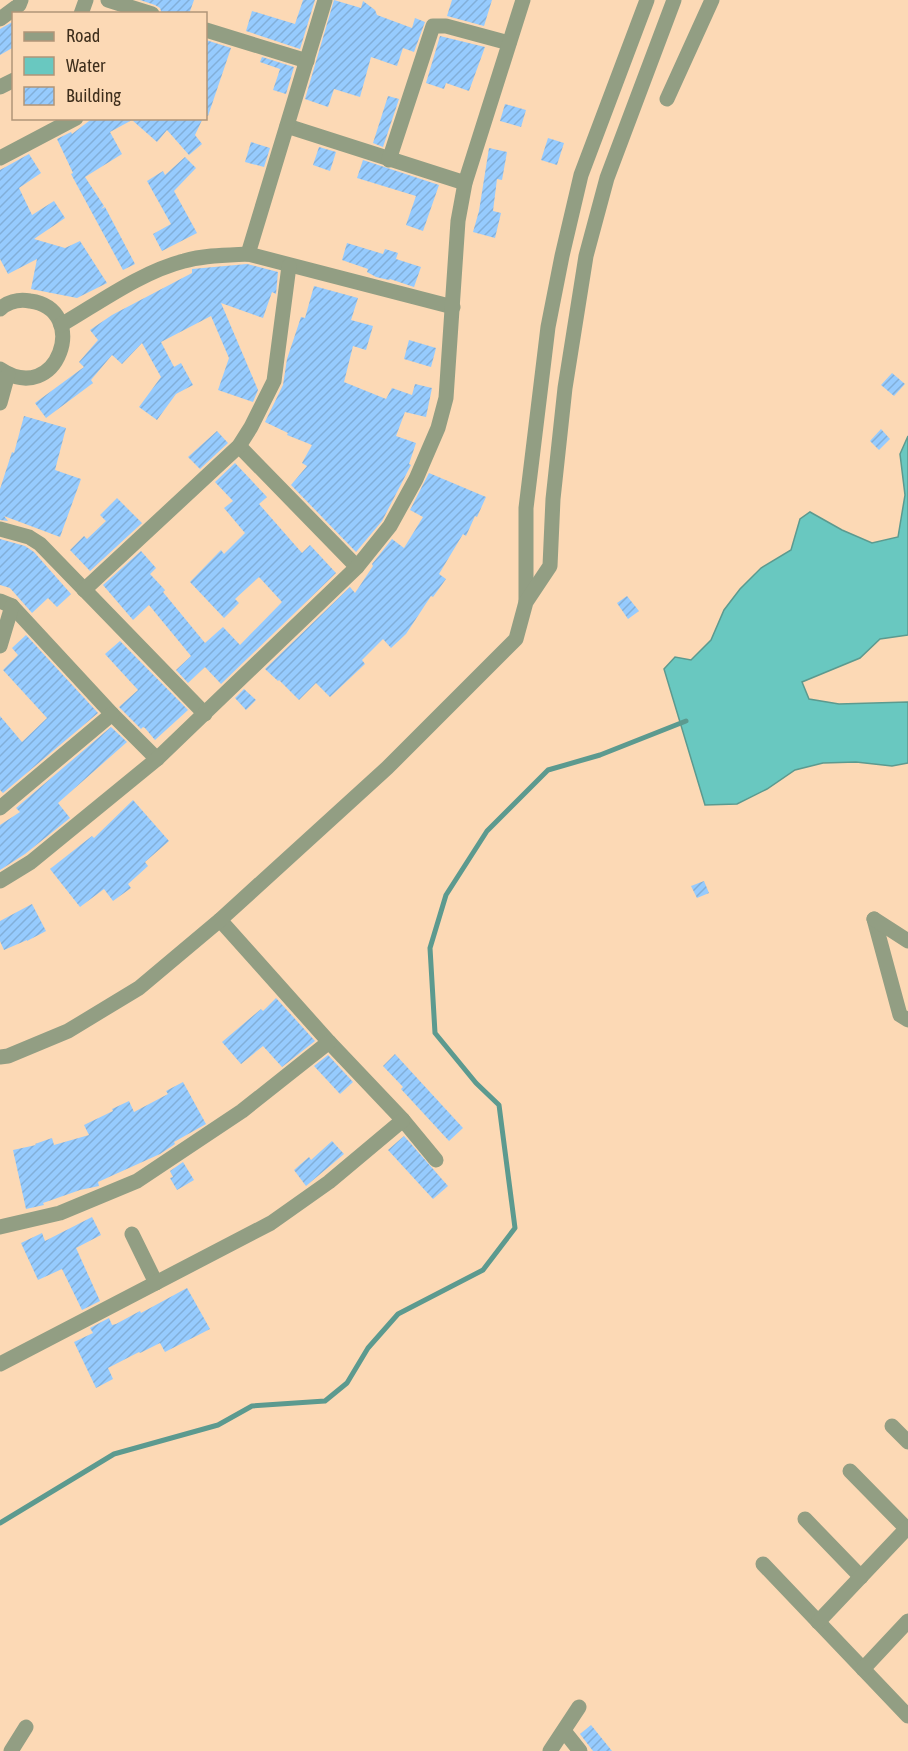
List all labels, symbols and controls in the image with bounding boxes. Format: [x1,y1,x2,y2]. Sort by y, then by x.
legend [12,12,207,120]
text: Road [66,25,100,46]
text: Water [66,55,106,76]
text: Building [66,85,121,106]

